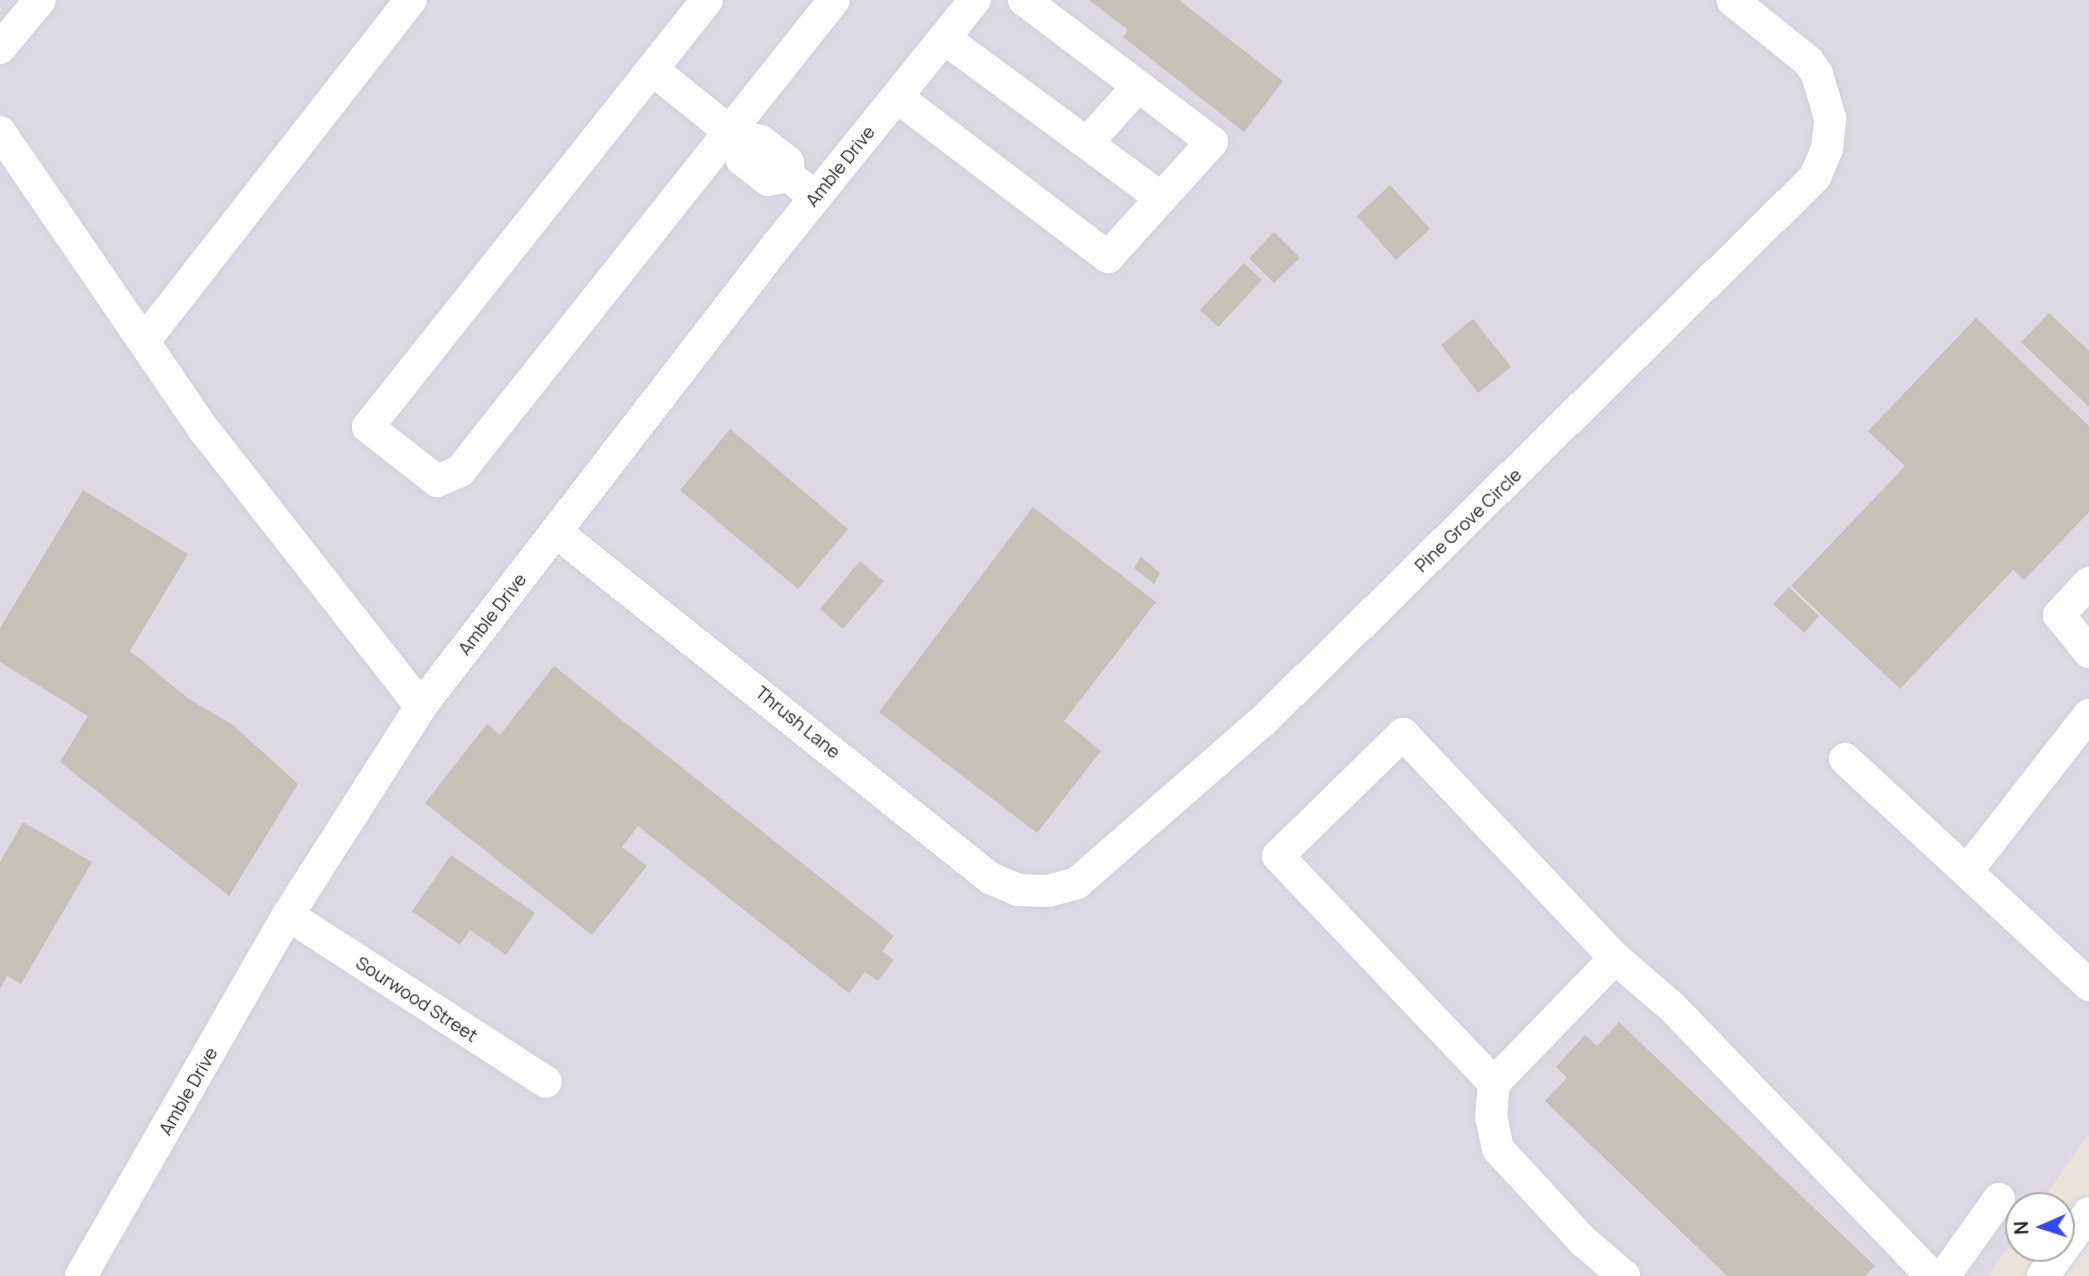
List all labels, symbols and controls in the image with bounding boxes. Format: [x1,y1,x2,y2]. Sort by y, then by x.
street label: Amble Drive [801,121,879,211]
street label: Pine Grove Circle [1410,464,1526,576]
street label: Amble Drive [453,569,531,659]
street label: Thrush Lane [751,681,845,763]
street label: Sourwood Street [352,952,482,1046]
street label: Amble Drive [154,1043,222,1139]
north arrow [2005,1192,2075,1262]
text: N [2008,1220,2034,1235]

